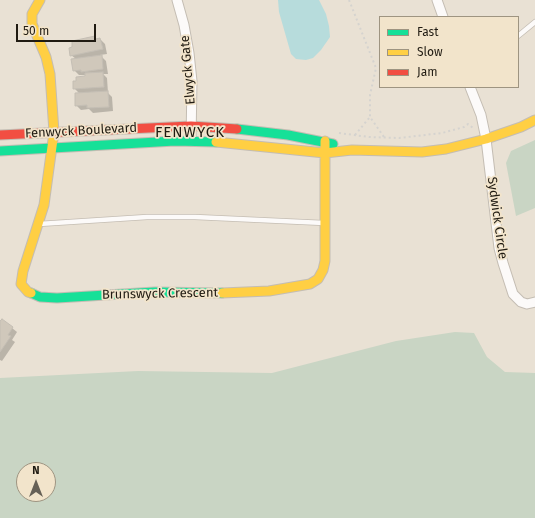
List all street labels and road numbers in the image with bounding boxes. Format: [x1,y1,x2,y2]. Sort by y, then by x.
street label: Elwyck Gate [177,35,199,105]
street label: Fenwyck Boulevard [25,120,137,142]
street label: Sydwick Circle [484,176,510,260]
street label: Brunswyck Crescent [102,285,218,303]

